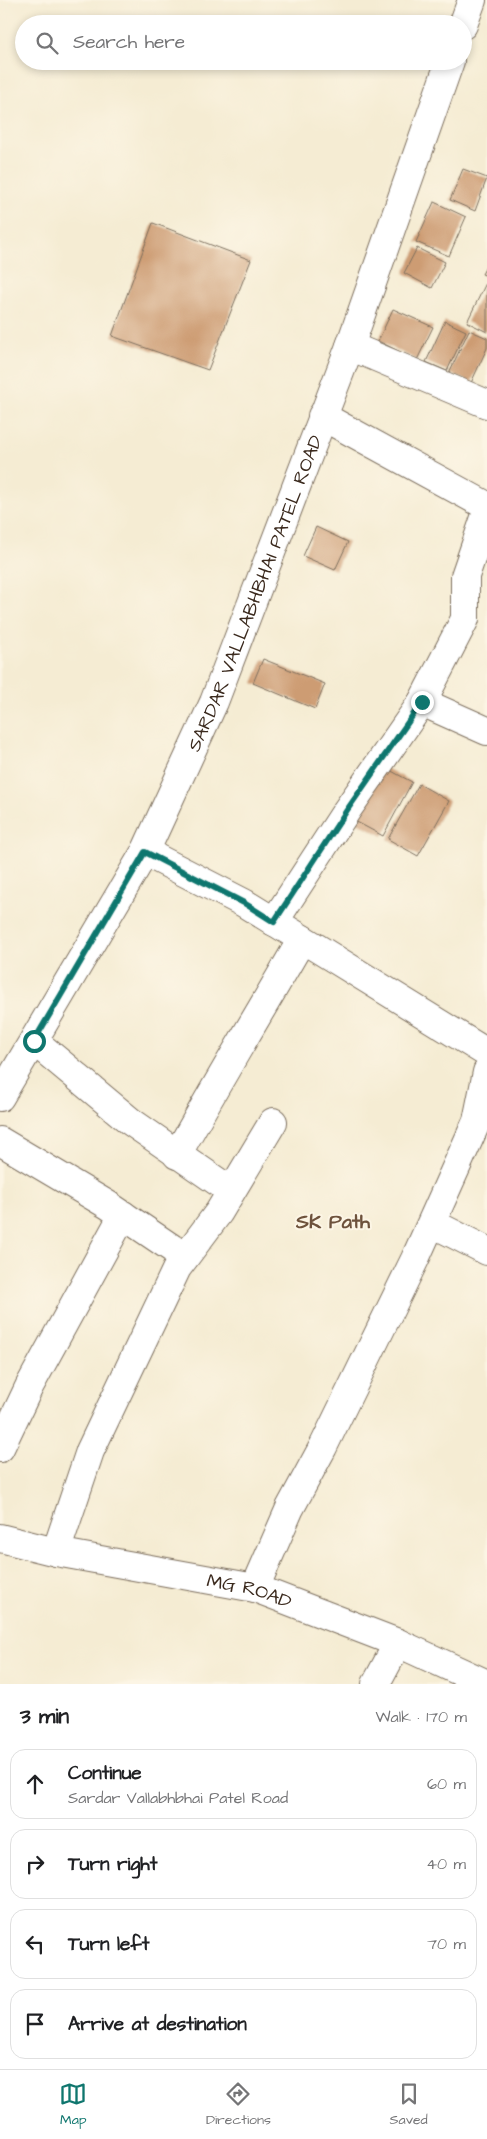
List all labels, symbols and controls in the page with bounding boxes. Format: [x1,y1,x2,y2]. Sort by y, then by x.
search box [15,15,472,70]
icon: search [33,29,61,57]
text: Search here [73,29,185,56]
street label: SARDAR VALLABHBHAI PATEL ROAD [181,431,330,756]
route end [411,691,434,714]
route start [23,1030,46,1053]
district label: SK Path [295,1208,371,1236]
street label: MG ROAD [205,1568,295,1616]
text: 3 min [20,1702,69,1731]
text: Walk · 170 m [376,1706,467,1728]
text: Continue [68,1760,142,1787]
icon: ahead [21,1770,49,1798]
text: 60 m [427,1773,466,1795]
text: Sardar Vallabhbhai Patel Road [68,1787,288,1809]
icon: right [21,1850,49,1878]
text: Turn right [68,1851,157,1878]
text: 40 m [426,1853,466,1875]
icon: left [21,1930,49,1958]
text: Turn left [68,1931,149,1958]
text: 70 m [427,1933,466,1955]
icon: arrive [21,2010,49,2038]
text: Arrive at destination [68,2011,247,2038]
tab: Map [59,2080,87,2130]
tab: Directions [206,2080,271,2130]
tab: Saved [390,2080,428,2130]

